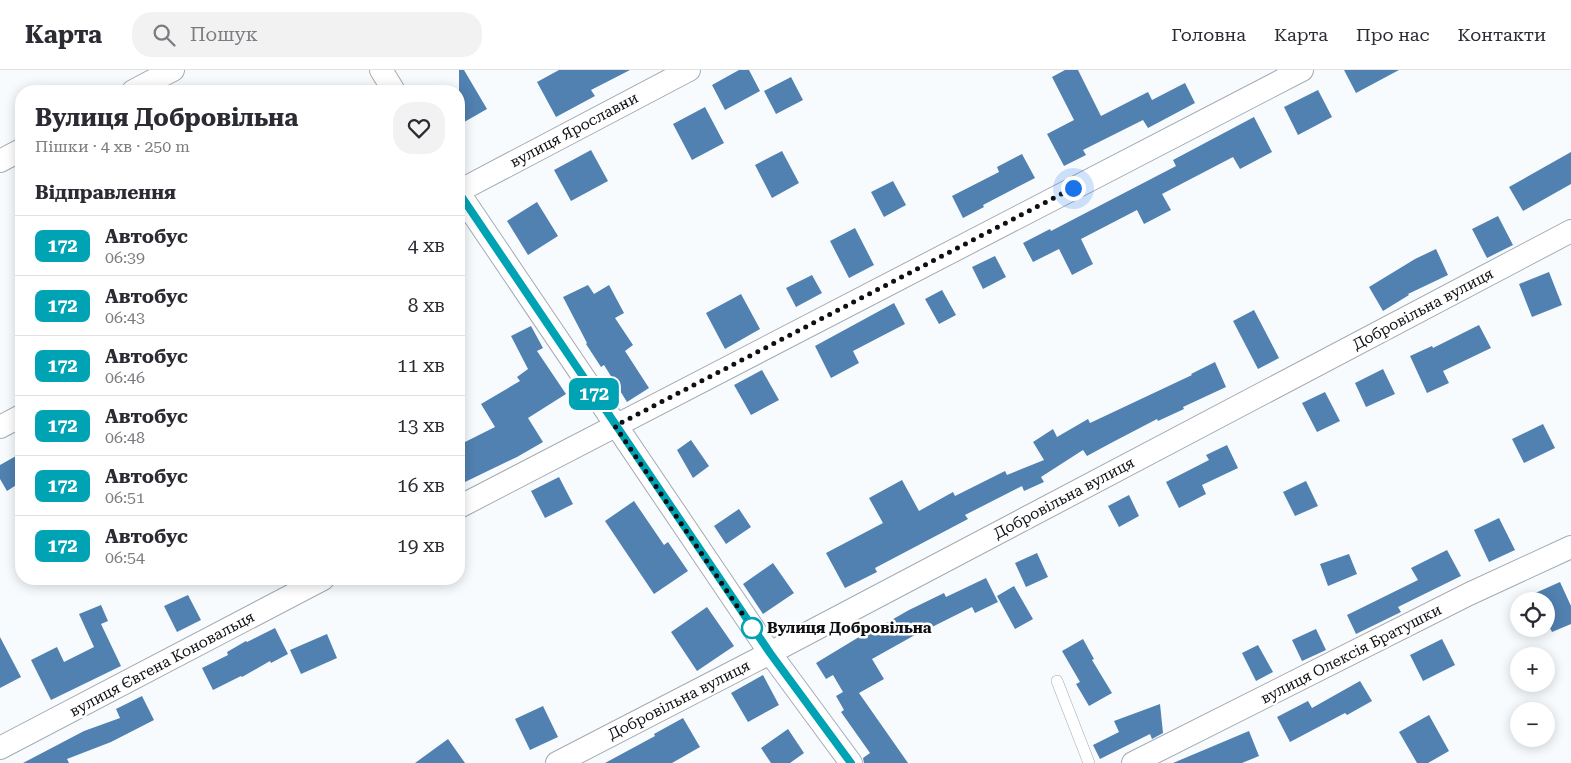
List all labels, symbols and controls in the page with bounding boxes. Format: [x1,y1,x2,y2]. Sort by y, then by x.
search box [132,12,482,57]
text: Карта [25,21,102,49]
icon: search [150,21,178,49]
text: Пошук [190,23,258,46]
text: Головна [1171,24,1246,45]
text: Карта [1274,24,1328,45]
text: Про нас [1356,24,1429,45]
text: Контакти [1457,24,1546,45]
street label: вулиця Ярославни [507,89,641,171]
button: heart [393,102,445,154]
text: Вулиця Добровільна [35,104,298,132]
text: Пішки · 4 хв · 250 m [35,137,190,156]
your location [1061,176,1086,201]
text: Відправлення [35,181,176,204]
text: Автобус [105,225,188,248]
text: 4 хв [408,234,445,257]
text: 172 [47,235,78,256]
text: 06:39 [105,248,145,267]
street label: Добровільна вулиця [1350,264,1496,354]
text: Автобус [105,285,188,308]
text: 8 хв [408,294,445,317]
text: 172 [47,295,78,316]
text: 06:43 [105,308,145,327]
text: Автобус [105,345,188,368]
text: 11 хв [397,354,445,377]
text: 172 [47,355,78,376]
text: 06:46 [105,368,145,387]
line badge: 172 [565,378,623,410]
text: 172 [579,383,609,404]
text: Автобус [105,405,188,428]
text: 13 хв [397,414,445,437]
text: 172 [47,415,78,436]
text: 06:48 [105,428,145,447]
street label: Добровільна вулиця [991,453,1137,543]
text: Автобус [105,465,188,488]
text: 16 хв [397,474,445,497]
text: 172 [47,475,78,496]
text: 06:51 [105,488,145,507]
text: Автобус [105,525,188,548]
text: 19 хв [397,534,445,557]
text: 172 [47,535,78,556]
text: 06:54 [105,548,145,567]
map controls [1510,592,1555,747]
button: locate [1510,592,1555,637]
street label: вулиця Олексія Братушки [1258,600,1444,708]
street label: вулиця Євгена Коновальця [66,608,258,720]
marker: Вулиця Добровільна [741,617,763,639]
place label: Вулиця Добровільна [767,619,932,637]
button: + [1510,647,1555,692]
street label: Добровільна вулиця [605,656,753,744]
button: − [1510,702,1555,747]

